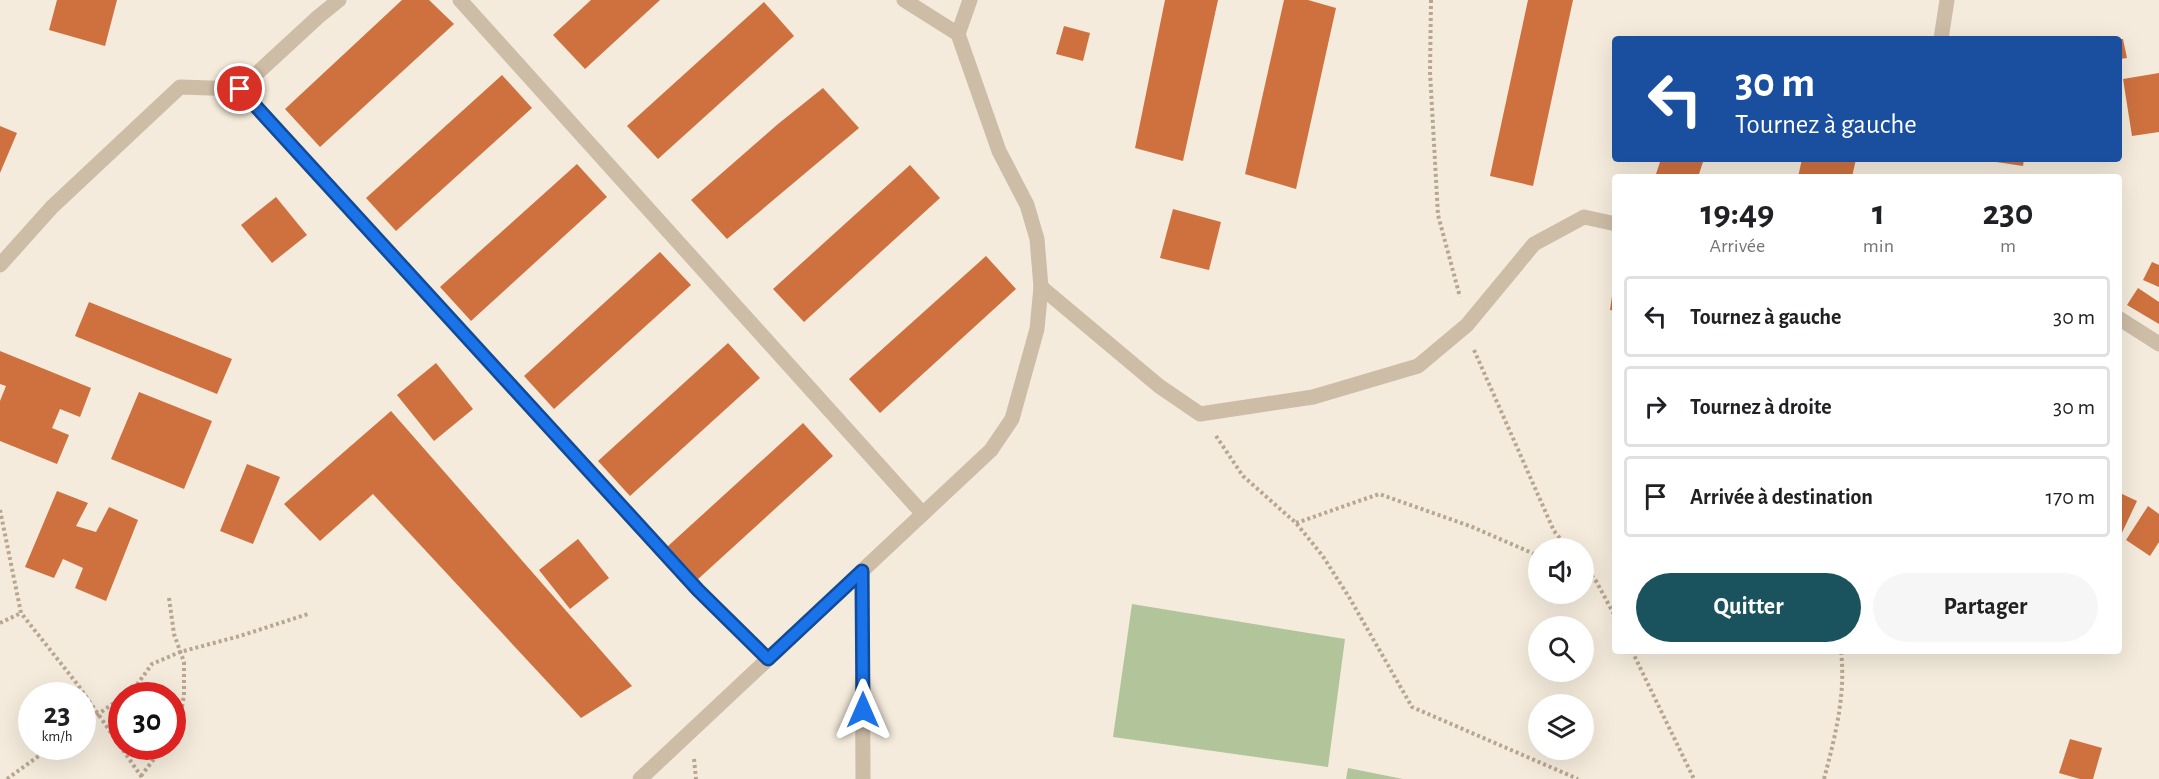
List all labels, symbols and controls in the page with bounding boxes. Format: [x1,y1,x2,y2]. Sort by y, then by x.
icon: left [1636,60,1714,138]
text: 30 m [1735,62,1815,104]
pin [214,63,265,114]
icon: arrive [223,72,256,105]
text: Tournez à gauche [1735,111,1917,138]
text: 19:49 [1700,195,1774,231]
text: 1 [1872,195,1885,231]
text: 230 [1982,195,2034,231]
text: Arrivée [1710,236,1765,256]
text: min [1863,236,1894,256]
text: m [2000,236,2016,256]
icon: left [1639,300,1672,333]
text: Tournez à gauche [1690,306,1841,328]
text: 30 m [2053,306,2095,328]
icon: right [1639,390,1672,423]
text: Tournez à droite [1690,396,1832,418]
text: 30 m [2053,396,2095,418]
icon: arrive [1639,480,1672,513]
text: Arrivée à destination [1690,486,1873,508]
text: 170 m [2045,486,2095,508]
map controls [1528,538,1594,760]
button: sound [1528,538,1594,604]
button: Quitter [1636,573,1861,642]
button: Partager [1873,573,2098,642]
button: search [1528,616,1594,682]
position arrow [831,678,895,742]
speed limit sign: 30 [108,682,186,760]
button: layers [1528,694,1594,760]
text: 23 [43,699,71,729]
text: km/h [42,729,72,744]

